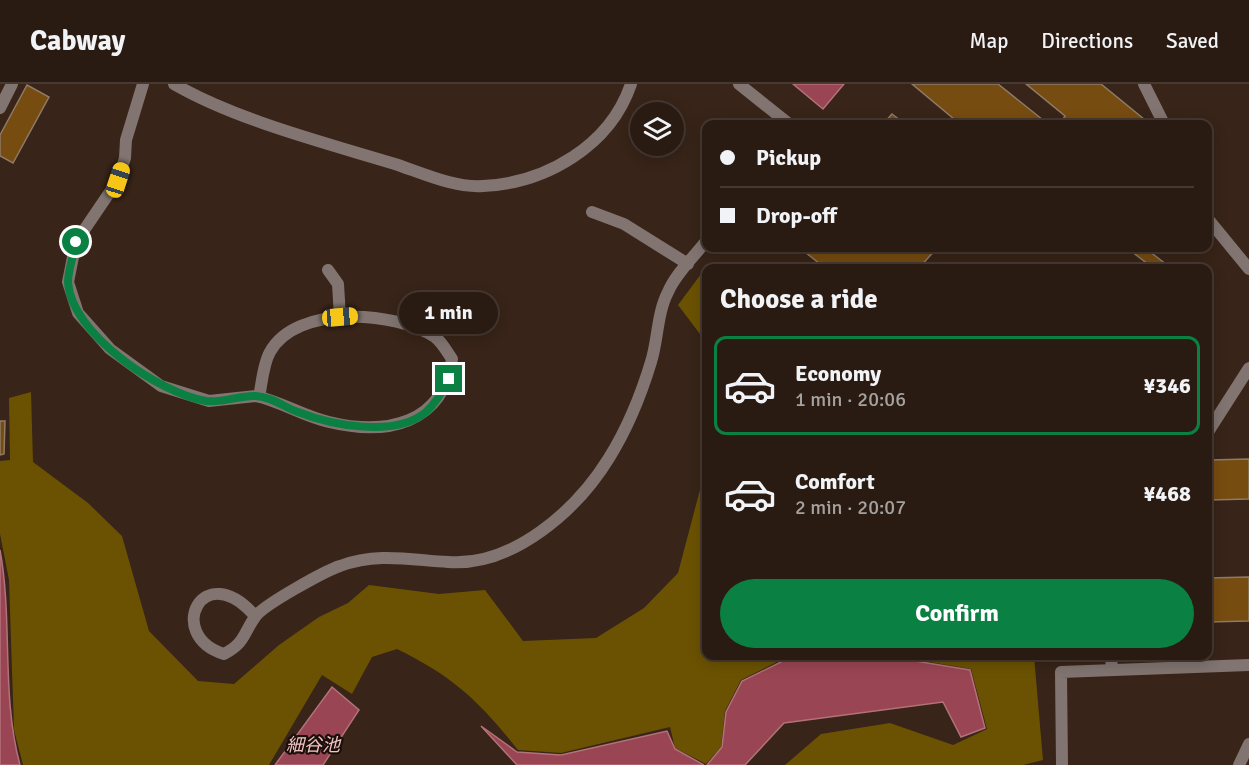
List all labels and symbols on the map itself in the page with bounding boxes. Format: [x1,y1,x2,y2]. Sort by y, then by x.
car [104,160,132,200]
route start [62,228,89,255]
callout: 1 min [400,292,498,334]
car [321,306,359,328]
route end [435,365,462,392]
water label: 細谷池 [286,734,342,756]

